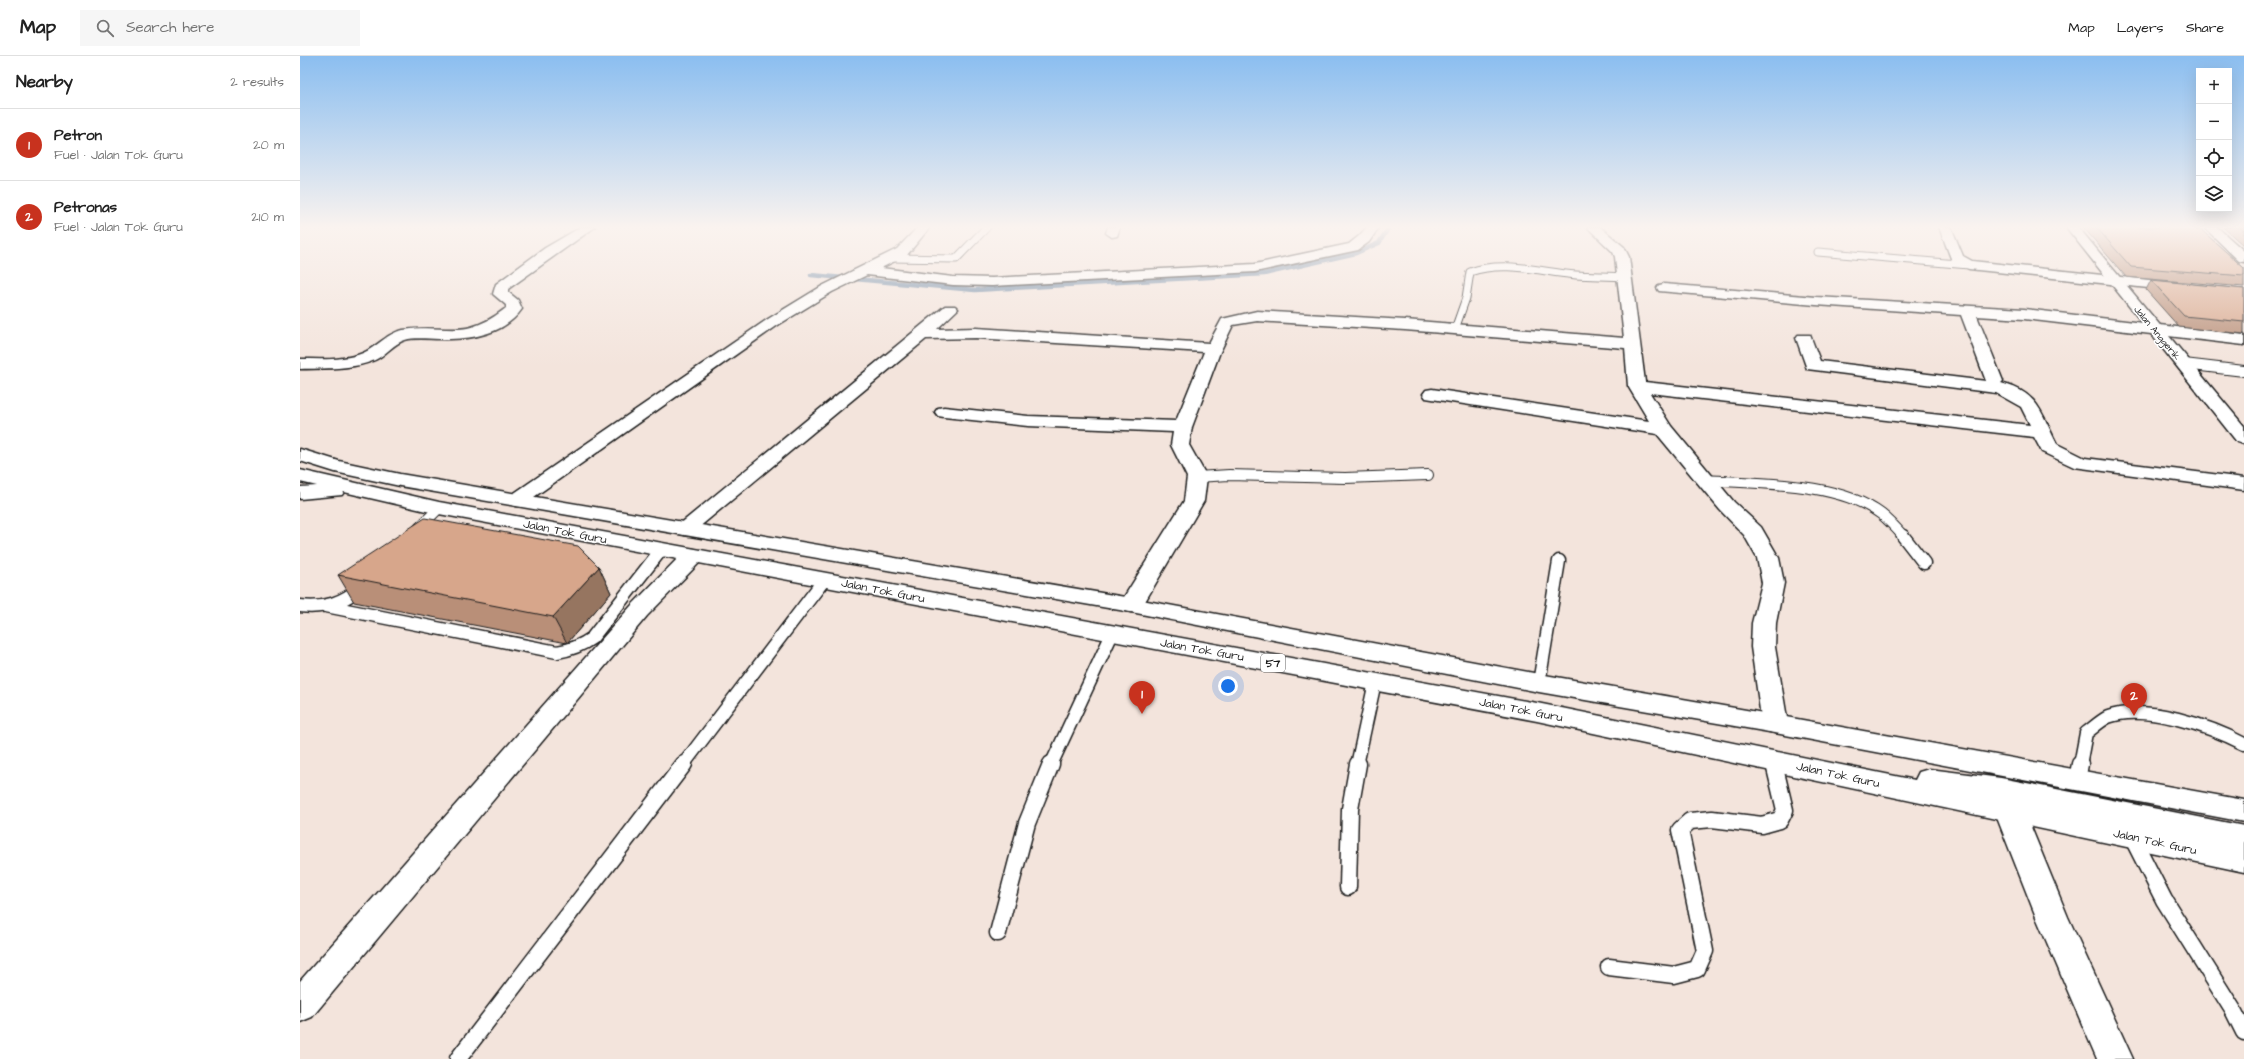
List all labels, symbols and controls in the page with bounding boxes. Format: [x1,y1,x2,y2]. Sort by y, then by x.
search box [80,10,360,46]
text: Map [20,14,56,41]
icon: search [94,17,116,39]
text: Search here [126,17,215,38]
text: Map [2068,18,2095,38]
text: Layers [2117,18,2164,38]
text: Share [2186,18,2224,38]
map controls [2196,68,2232,212]
button: + [2196,68,2232,104]
text: Nearby [16,70,73,94]
text: 2 results [230,73,284,91]
button: − [2196,104,2232,140]
text: Petron [54,125,102,146]
text: 1 [28,136,30,154]
text: 20 m [253,136,284,154]
button: locate [2196,140,2232,176]
text: Fuel · Jalan Tok Guru [54,146,183,164]
button: layers [2196,176,2232,212]
text: Petronas [54,197,117,218]
text: 2 [25,208,33,226]
text: 210 m [251,208,284,226]
text: Fuel · Jalan Tok Guru [54,218,183,236]
street label: Jalan Anggerik [2130,303,2184,364]
street label: Jalan Tok Guru [522,516,608,548]
street label: Jalan Tok Guru [840,575,926,607]
street label: Jalan Tok Guru [1159,634,1245,666]
road number: 57 [1261,654,1285,672]
your location [1218,676,1238,696]
pin: 1 [1129,681,1155,714]
pin: 2 [2121,683,2147,716]
street label: Jalan Tok Guru [1478,694,1564,726]
street label: Jalan Tok Guru [1795,758,1881,792]
street label: Jalan Tok Guru [2112,825,2198,859]

